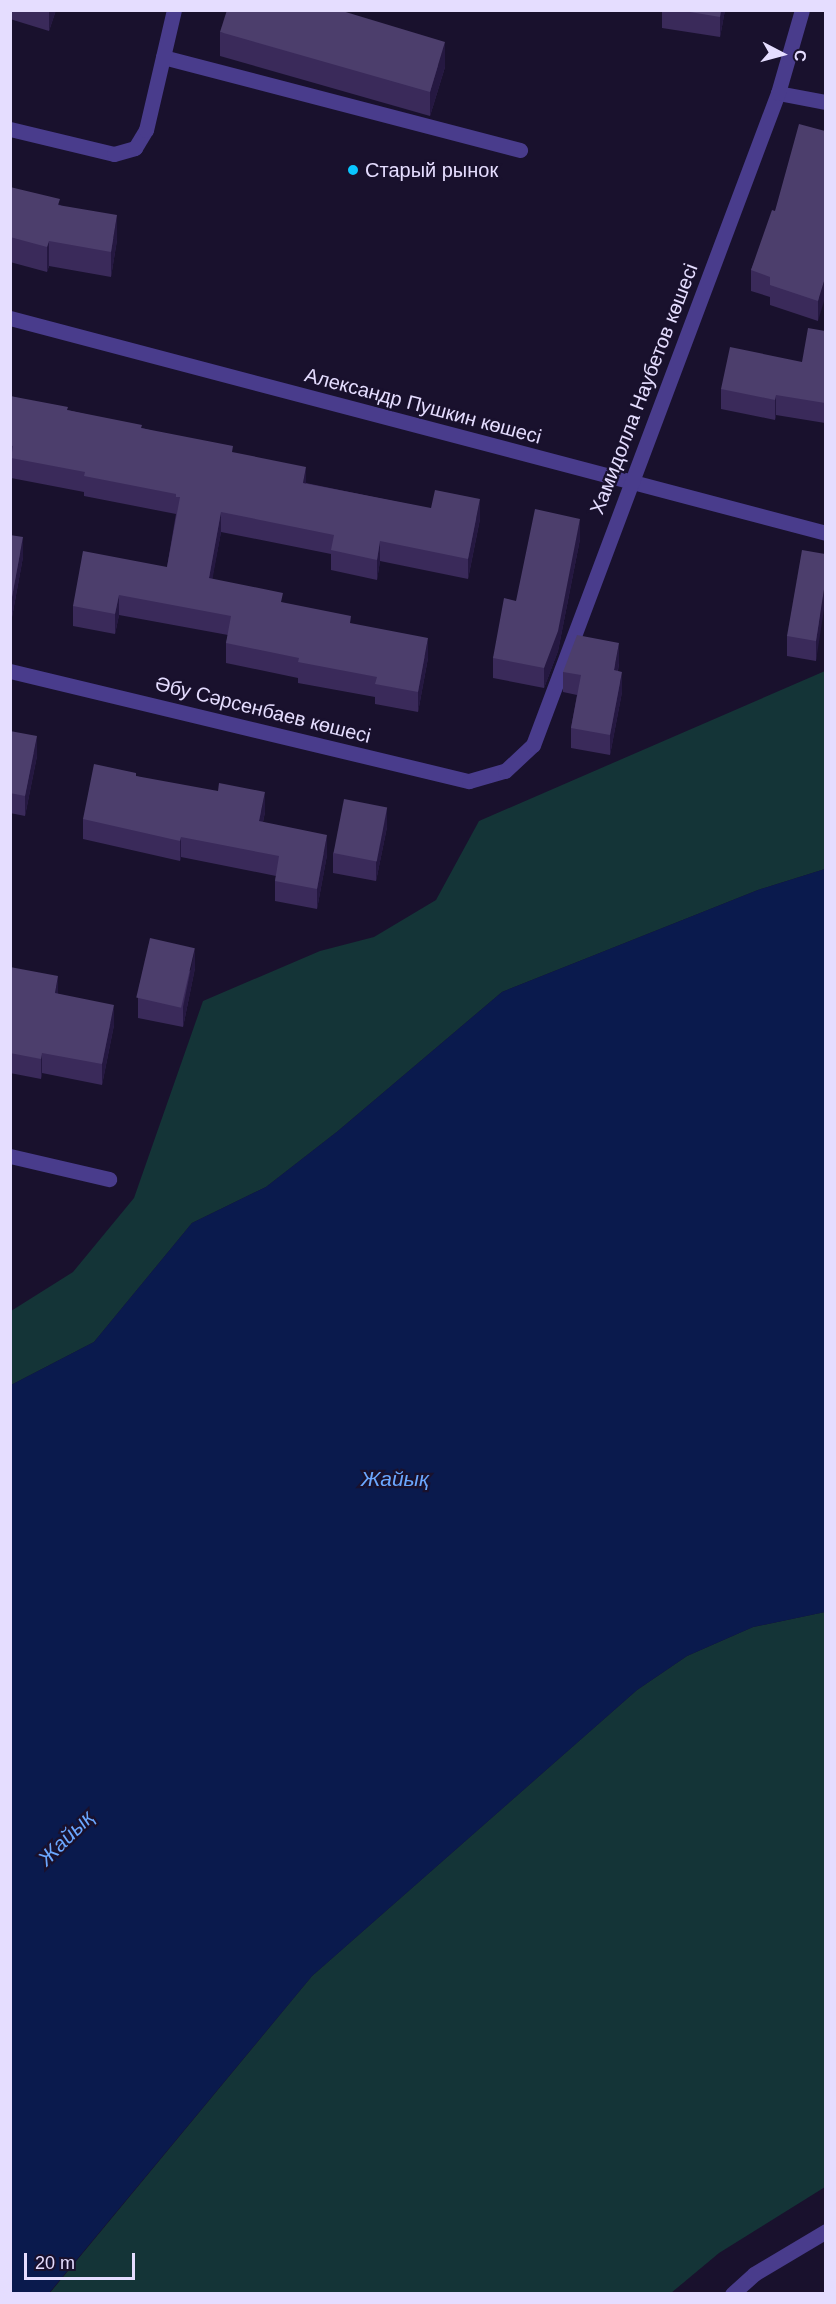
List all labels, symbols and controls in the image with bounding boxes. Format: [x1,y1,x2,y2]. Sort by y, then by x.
north arrow [752,24,812,84]
text: С [791,49,809,63]
place label: Старый рынок [365,158,498,182]
marker: Старый рынок [346,163,360,177]
street label: Хамидолла Наубетов көшесі [585,260,703,518]
street label: Александр Пушкин көшесі [302,363,544,449]
street label: Әбу Сәрсенбаев көшесі [153,672,373,748]
water label: Жайық [361,1466,429,1492]
water label: Жайық [33,1805,99,1871]
scale bar [27,2241,138,2279]
text: 20 m [35,2253,75,2273]

